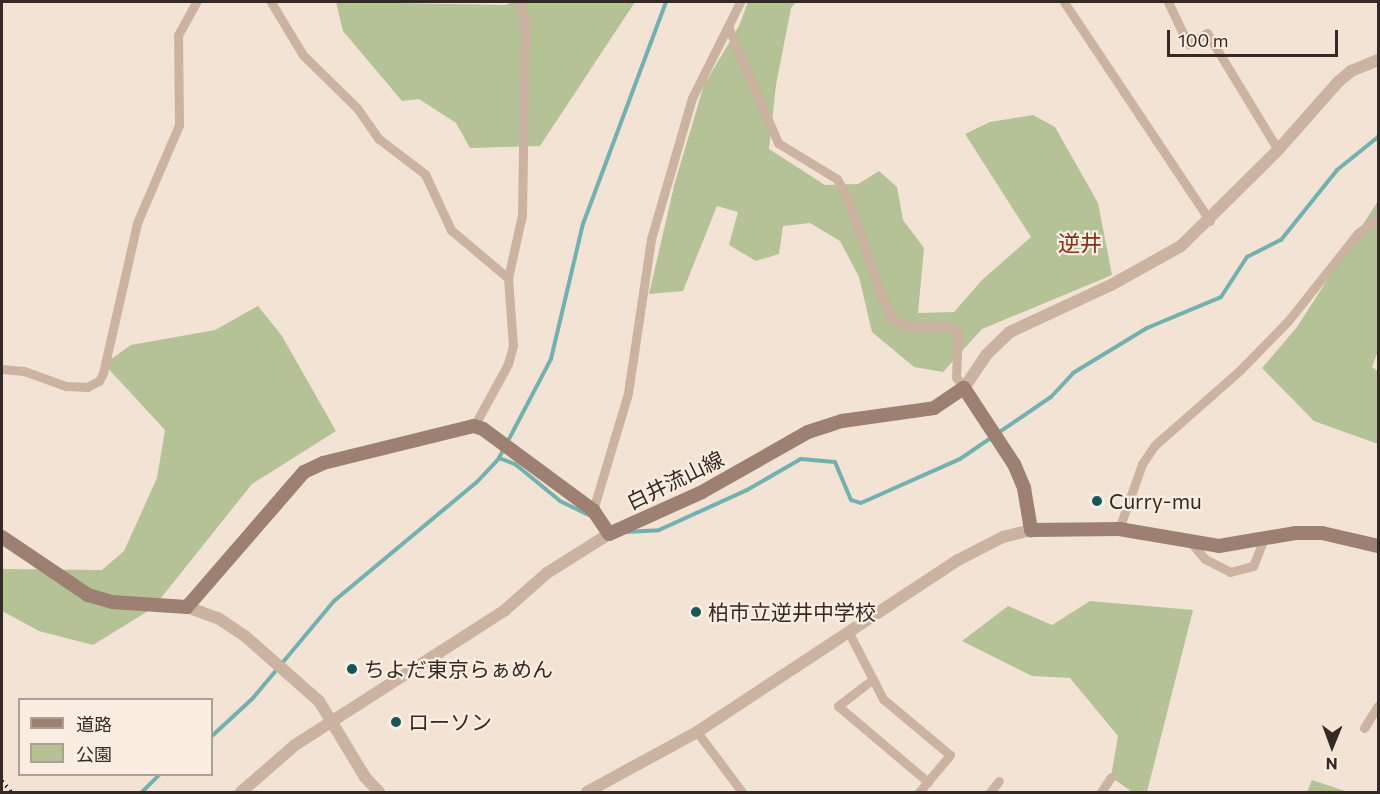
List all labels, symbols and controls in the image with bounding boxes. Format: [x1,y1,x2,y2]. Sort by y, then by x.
scale bar [1170,18,1341,56]
text: 100 m [1178,29,1228,51]
district label: 逆井 [1058,230,1102,256]
street label: 白井流山線 [622,446,728,514]
place label: Curry-mu [1109,488,1202,514]
marker: Curry-mu [1090,494,1104,508]
place label: 柏市立逆井中学校 [708,599,876,625]
marker: 柏市立逆井中学校 [689,605,703,619]
place label: ちよだ東京らぁめん [364,656,553,682]
marker: ちよだ東京らぁめん [345,662,359,676]
legend [18,698,213,776]
place label: ローソン [408,709,492,735]
text: 道路 [76,713,112,735]
marker: ローソン [389,715,403,729]
north arrow [1302,716,1362,776]
text: 公園 [76,743,112,765]
text: N [1326,755,1338,774]

